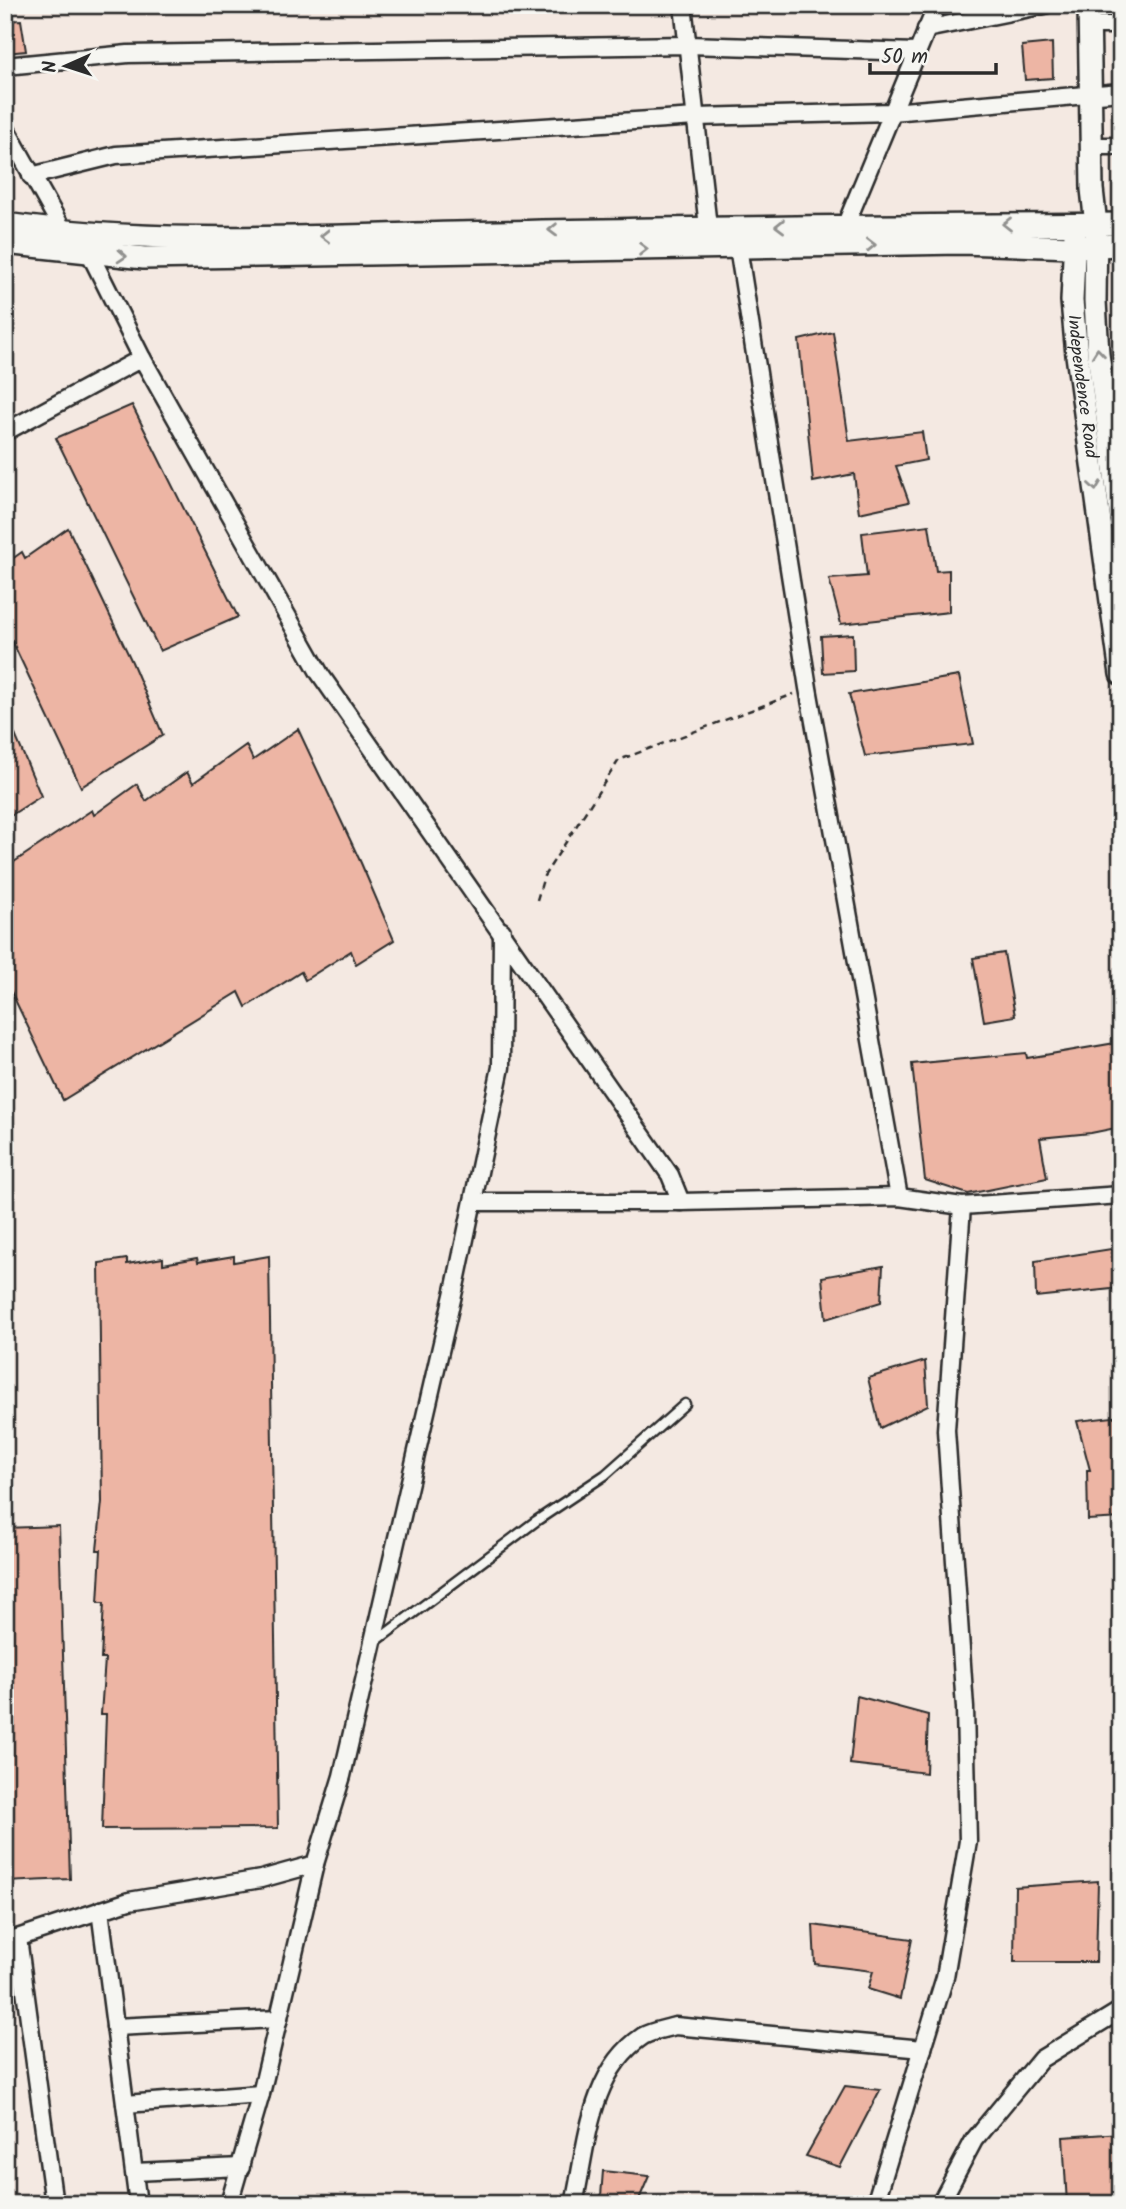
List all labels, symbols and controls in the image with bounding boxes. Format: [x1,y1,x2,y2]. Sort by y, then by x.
north arrow [32,32,102,102]
scale bar [870,32,996,76]
text: 50 m [881,41,928,74]
text: N [36,60,66,74]
one-way arrow [1002,216,1012,232]
one-way arrow [774,218,785,233]
one-way arrow [547,223,558,238]
one-way arrow [319,228,330,243]
one-way arrow [865,237,876,252]
one-way arrow [638,242,649,257]
one-way arrow [117,248,128,263]
street label: Independence Road [1059,313,1106,461]
one-way arrow [1091,348,1106,359]
one-way arrow [1088,480,1103,491]

